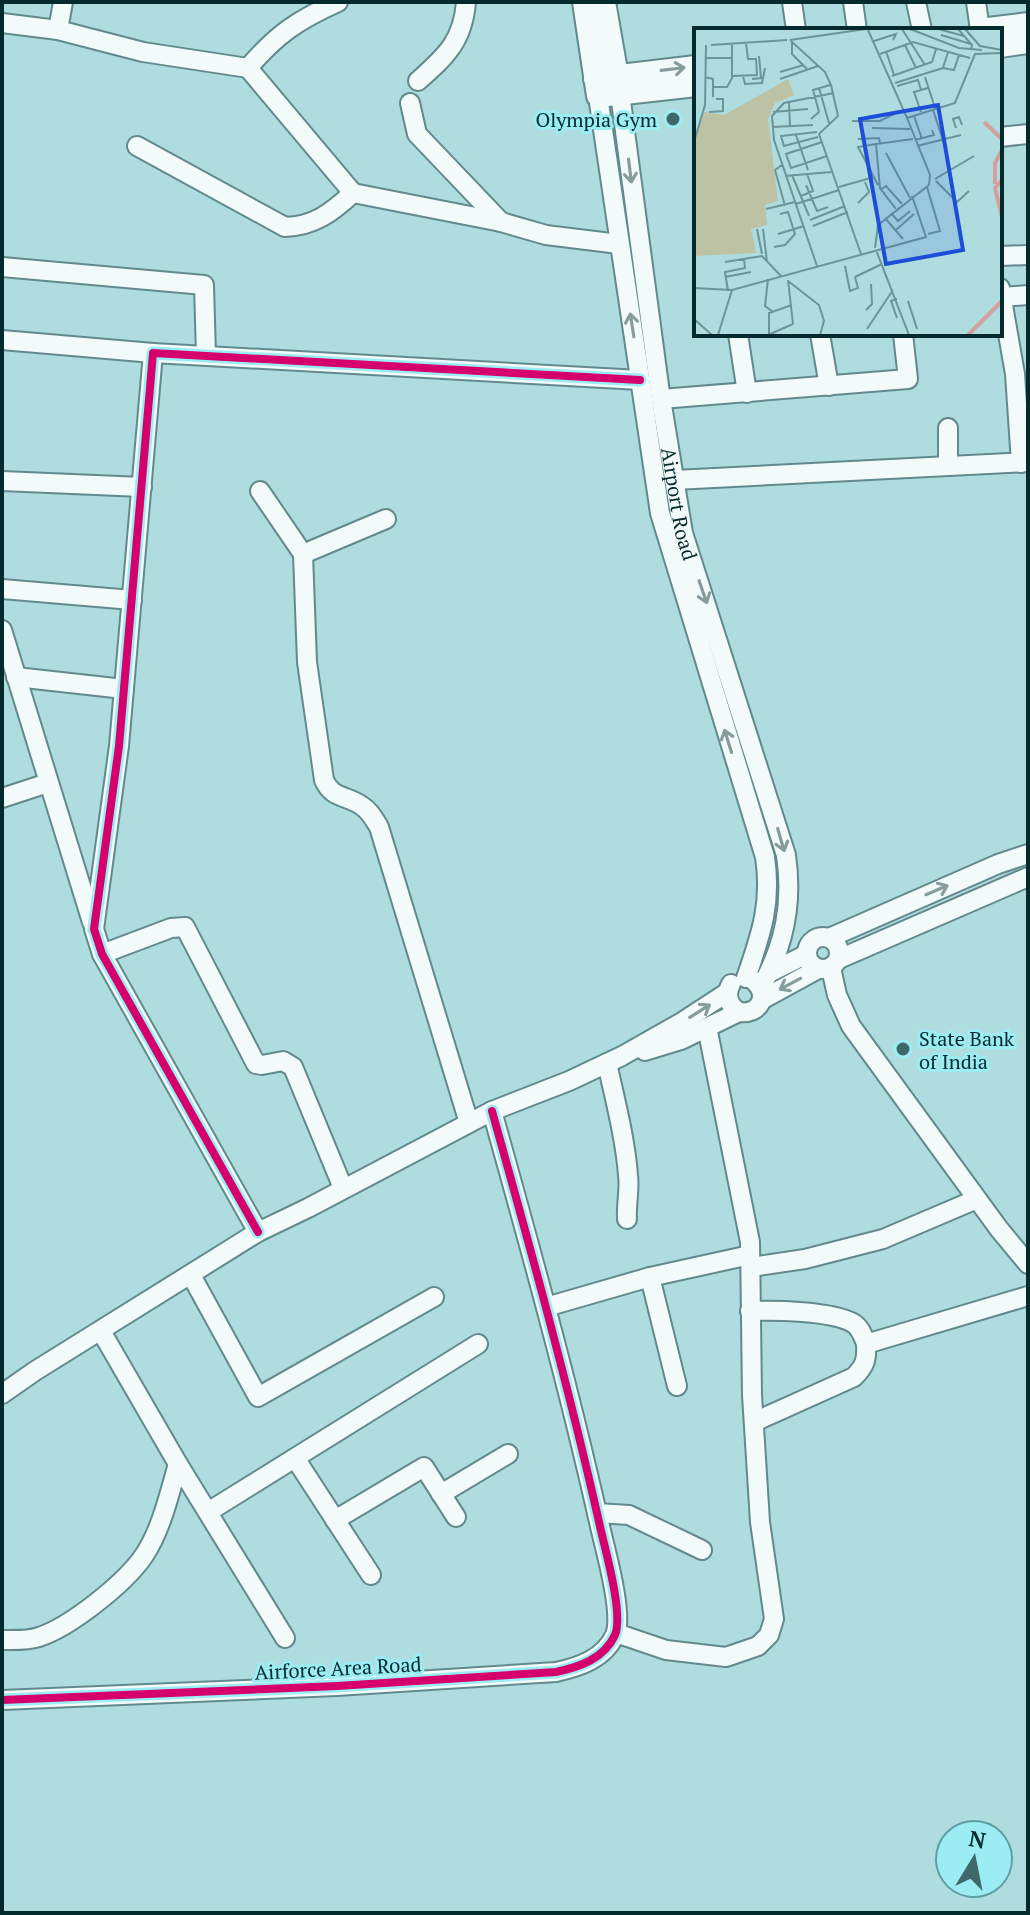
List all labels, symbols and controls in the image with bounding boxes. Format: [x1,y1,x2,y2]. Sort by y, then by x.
inset map [694,28,1002,336]
one-way arrow [660,62,686,77]
place label: Olympia Gym [535,106,657,133]
marker: Olympia Gym [664,110,682,128]
one-way arrow [623,158,638,183]
one-way arrow [624,313,639,338]
street label: Airport Road [656,445,704,563]
one-way arrow [696,579,711,604]
one-way arrow [720,729,735,755]
one-way arrow [774,826,789,852]
one-way arrow [924,882,949,897]
one-way arrow [779,976,802,992]
one-way arrow [688,1002,711,1018]
place label: State Bank of India [919,1025,1015,1075]
marker: State Bank of India [894,1040,912,1058]
street label: Airforce Area Road [254,1650,422,1686]
north arrow [934,1819,1014,1899]
text: N [967,1823,989,1855]

